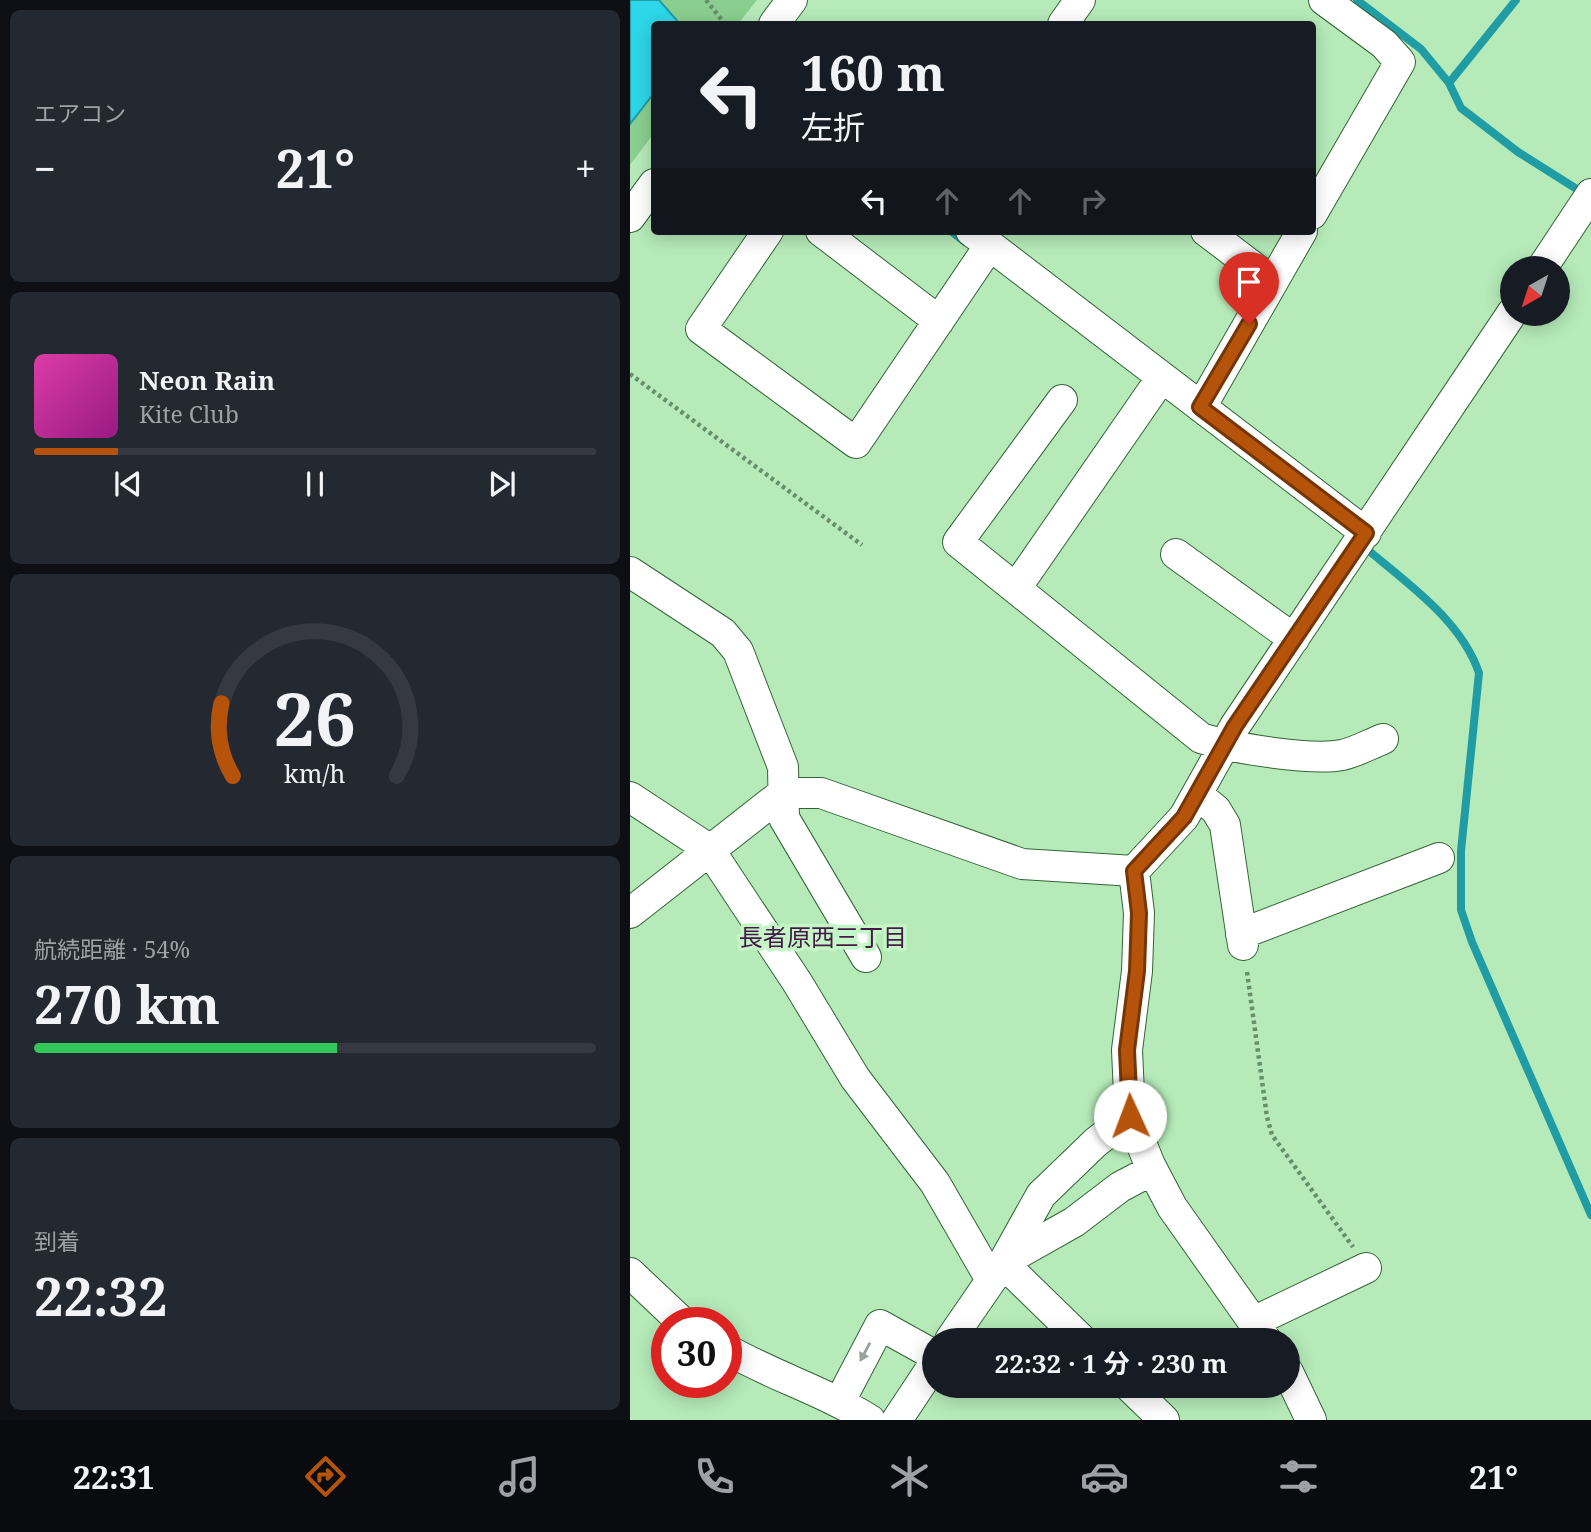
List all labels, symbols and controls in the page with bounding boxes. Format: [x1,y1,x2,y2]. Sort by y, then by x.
text: 160 m [801,39,945,105]
icon: left [686,49,777,140]
text: エアコン [34,97,126,129]
text: 左折 [801,105,865,148]
text: 21° [276,132,355,203]
text: − [34,142,56,194]
text: + [575,142,596,194]
icon: left [855,182,893,220]
icon: ahead [928,182,966,220]
icon: ahead [1001,182,1039,220]
icon: right [1074,182,1112,220]
pin [1219,252,1279,324]
north arrow [1500,256,1570,326]
map controls [1500,256,1570,326]
icon: arrive [1230,263,1268,301]
text: Neon Rain [139,362,275,398]
text: Kite Club [139,398,239,430]
icon: previous [109,465,147,503]
icon: pause [296,465,334,503]
icon: next [483,465,521,503]
text: 26 [274,668,356,767]
text: km/h [284,756,346,790]
district label: 長者原西三丁目 [739,920,907,953]
text: 航続距離 · 54% [34,933,190,965]
text: 270 km [34,968,220,1039]
position arrow [1093,1079,1167,1153]
text: 到着 [34,1225,80,1257]
text: 22:32 [34,1260,167,1331]
speed limit sign: 30 [651,1307,742,1398]
one-way arrow [860,1343,872,1363]
text: 22:32 · 1 分 · 230 m [995,1345,1227,1381]
icon: directions [301,1452,350,1501]
icon: music [495,1452,544,1501]
icon: phone [690,1452,739,1501]
icon: climate [885,1452,934,1501]
icon: car [1080,1452,1129,1501]
icon: filters [1274,1452,1323,1501]
text: 22:31 [73,1455,155,1498]
text: 21° [1469,1455,1518,1498]

